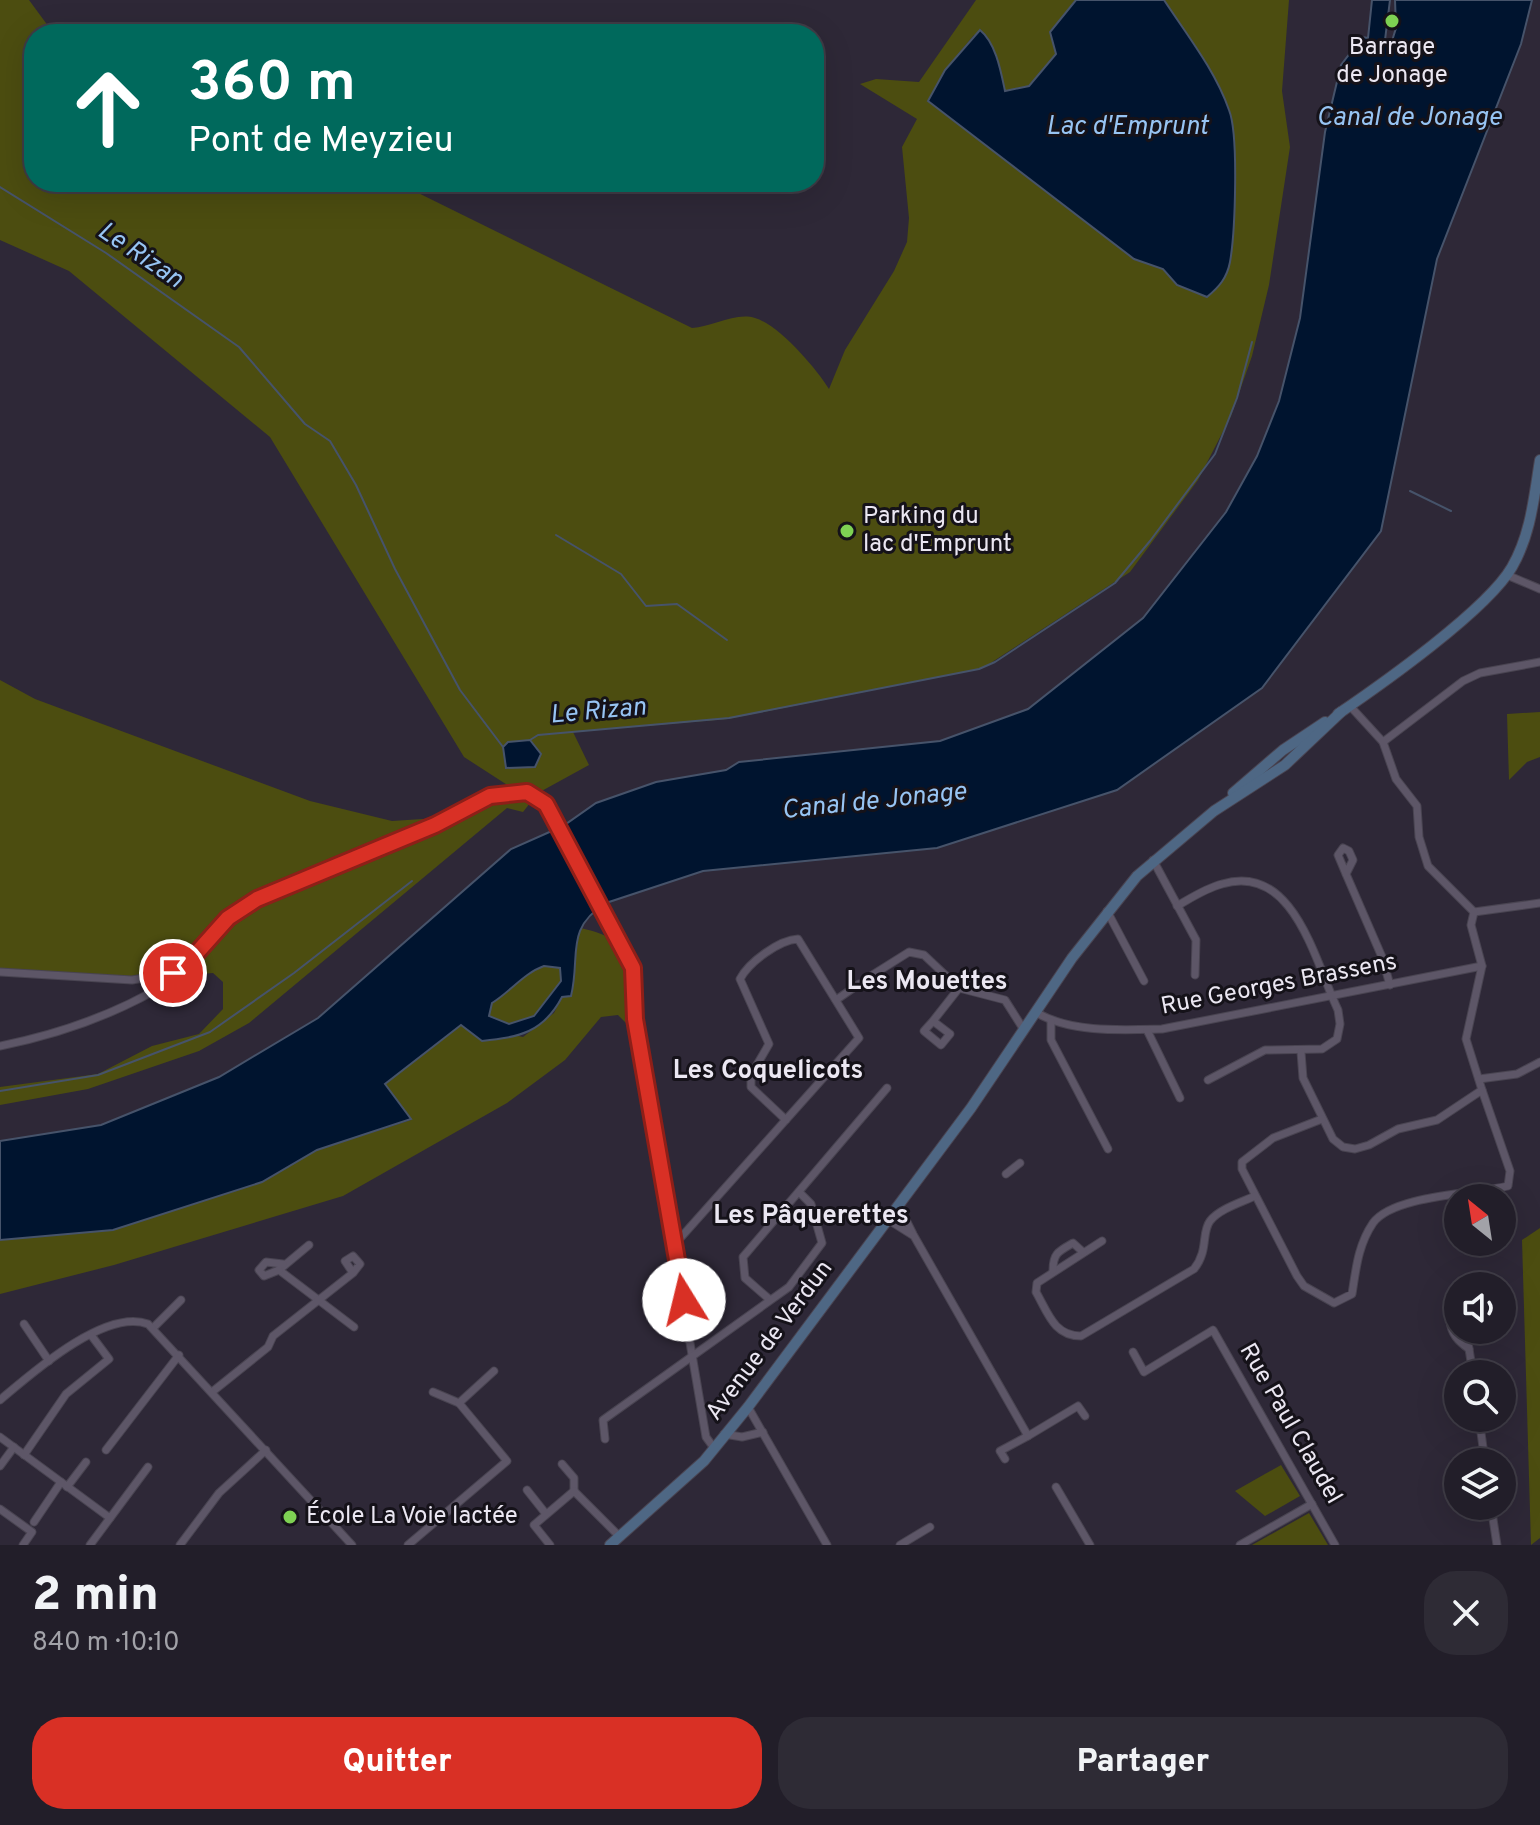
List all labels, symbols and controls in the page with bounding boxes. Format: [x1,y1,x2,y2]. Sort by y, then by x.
marker: Barrage de Jonage [1383,12,1401,30]
place label: Barrage de Jonage [1336,33,1448,91]
text: 360 m [188,50,356,120]
icon: ahead [56,56,160,160]
water label: Canal de Jonage [1316,102,1502,135]
water label: Lac d'Emprunt [1046,111,1210,144]
text: Pont de Meyzieu [188,119,454,165]
water label: Le Rizan [91,215,189,297]
place label: Parking du lac d'Emprunt [863,502,1012,560]
marker: Parking du lac d'Emprunt [838,522,856,540]
water label: Le Rizan [548,691,648,733]
water label: Canal de Jonage [780,776,969,828]
pin [139,939,207,1007]
street label: Rue Georges Brassens [1158,947,1400,1023]
icon: arrive [151,951,195,995]
district label: Les Mouettes [846,966,1008,999]
district label: Les Coquelicots [673,1055,863,1088]
north arrow [1444,1184,1516,1256]
map controls [1444,1184,1516,1520]
district label: Les Pâquerettes [713,1200,909,1233]
street label: Avenue de Verdun [700,1255,840,1427]
position arrow [642,1258,726,1342]
button: sound [1444,1272,1516,1344]
street label: Rue Paul Claudel [1232,1338,1348,1510]
button: search [1444,1360,1516,1432]
button: layers [1444,1448,1516,1520]
place label: École La Voie lactée [306,1500,518,1532]
marker: École La Voie lactée [281,1508,299,1526]
text: 2 min [32,1567,159,1627]
button: close [1424,1571,1508,1655]
text: 840 m · 10:10 [32,1627,180,1660]
button: Quitter [32,1717,762,1809]
button: Partager [778,1717,1508,1809]

